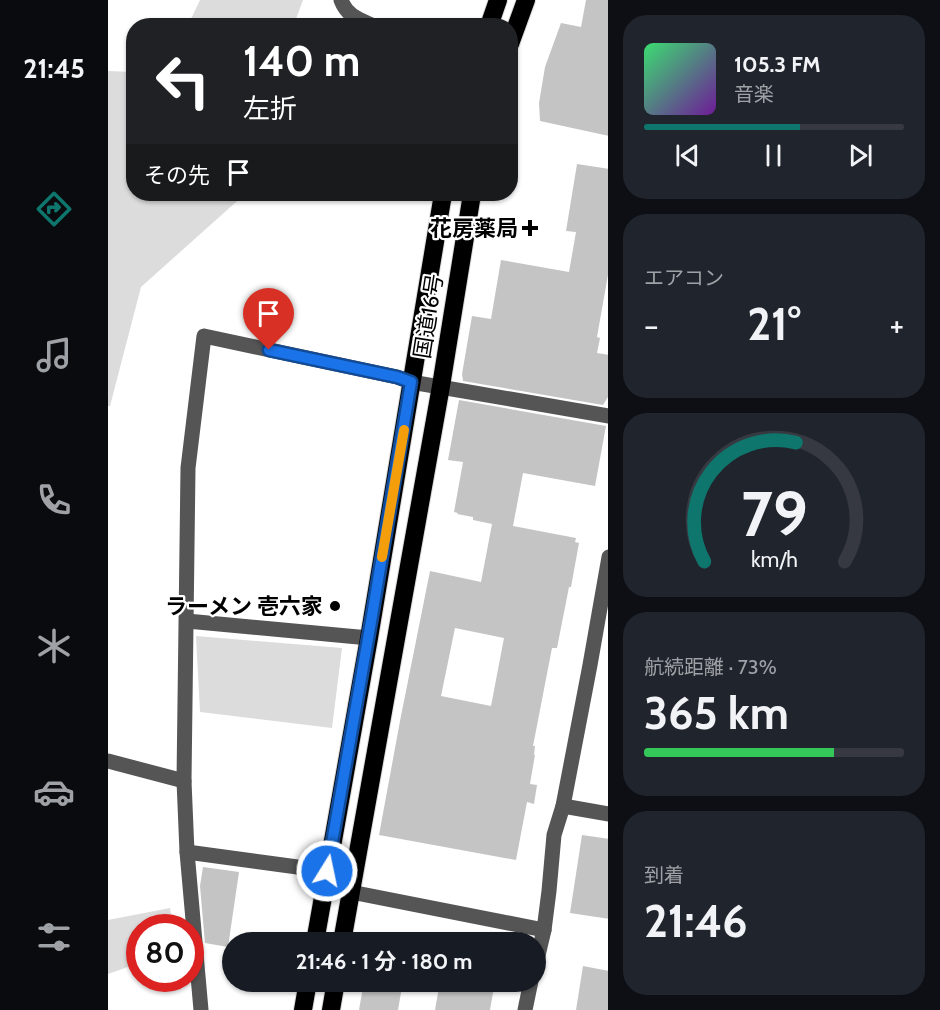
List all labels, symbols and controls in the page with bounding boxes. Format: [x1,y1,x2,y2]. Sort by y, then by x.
text: 140 m [243,35,360,87]
icon: left [144,42,222,120]
text: 105.3 FM [734,51,821,78]
text: 21:45 [23,52,85,85]
text: 音楽 [734,82,774,106]
text: 左折 [243,92,297,125]
icon: previous [671,139,704,172]
icon: pause [757,139,790,172]
icon: next [844,139,877,172]
icon: arrive [222,156,255,189]
text: その先 [144,162,210,189]
icon: directions [33,188,75,230]
place label: 花房薬局 [430,215,518,242]
marker: 花房薬局 [523,221,537,235]
text: エアコン [644,266,724,290]
street label: 国道16号 [408,272,449,360]
pin [243,288,294,350]
icon: arrive [252,297,285,330]
text: 21° [747,297,801,351]
text: − [644,305,659,345]
text: + [889,305,904,345]
icon: music [33,334,75,376]
text: 79 [741,476,807,552]
icon: phone [33,479,75,521]
text: km/h [751,546,797,572]
place label: ラーメン 壱六家 [165,593,323,620]
marker: ラーメン 壱六家 [328,599,342,613]
icon: climate [33,625,75,667]
text: 航続距離 · 73% [644,655,777,679]
text: 365 km [644,686,789,740]
icon: car [33,771,75,813]
position arrow [295,839,359,903]
text: 到着 [644,863,684,887]
text: 21:46 [644,894,748,948]
speed limit sign: 80 [126,914,204,992]
icon: filters [33,916,75,958]
text: 21:46 · 1 分 · 180 m [296,948,472,975]

